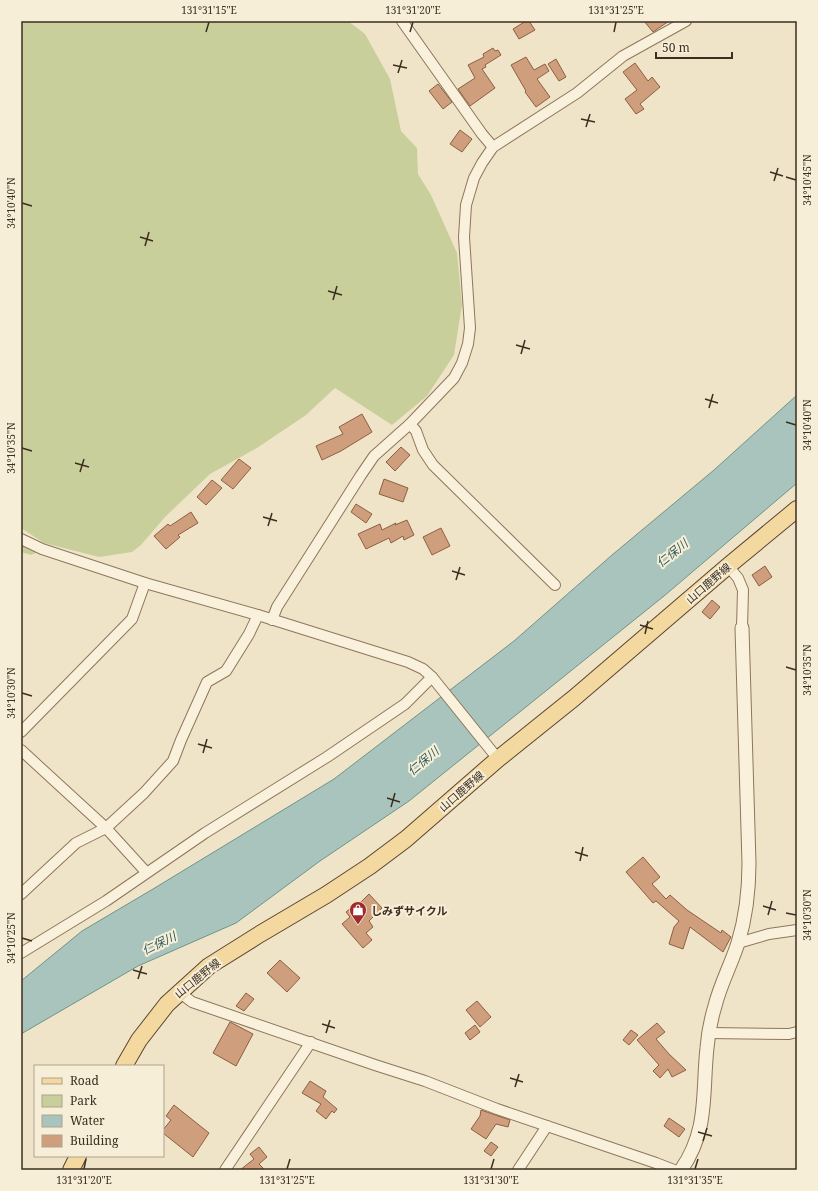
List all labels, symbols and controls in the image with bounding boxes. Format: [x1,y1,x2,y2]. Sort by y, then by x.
text: 131°31'15"E [181,3,237,17]
text: 131°31'20"E [385,3,441,17]
text: 131°31'25"E [588,3,644,17]
scale bar [656,34,732,60]
text: 50 m [662,39,690,56]
text: 34°10'45"N [800,154,814,206]
text: 34°10'40"N [4,177,18,229]
text: 34°10'40"N [800,399,814,451]
text: 34°10'35"N [4,422,18,474]
water label: 仁保川 [653,534,693,571]
street label: 山口鹿野線 [682,559,734,607]
text: 34°10'35"N [800,644,814,696]
text: 34°10'30"N [4,667,18,719]
water label: 仁保川 [404,742,444,779]
street label: 山口鹿野線 [435,767,487,815]
text: 34°10'30"N [800,889,814,941]
shop icon: しみずサイクル [348,900,368,925]
place label: しみずサイクル [371,903,447,918]
text: 34°10'25"N [4,912,18,964]
water label: 仁保川 [139,927,181,959]
street label: 山口鹿野線 [171,955,223,1001]
legend [34,1065,164,1157]
text: Road [70,1072,100,1089]
text: Park [70,1092,98,1109]
text: Water [70,1112,105,1129]
text: Building [70,1132,119,1149]
text: 131°31'20"E [56,1173,112,1187]
text: 131°31'25"E [259,1173,315,1187]
text: 131°31'30"E [463,1173,519,1187]
text: 131°31'35"E [667,1173,723,1187]

